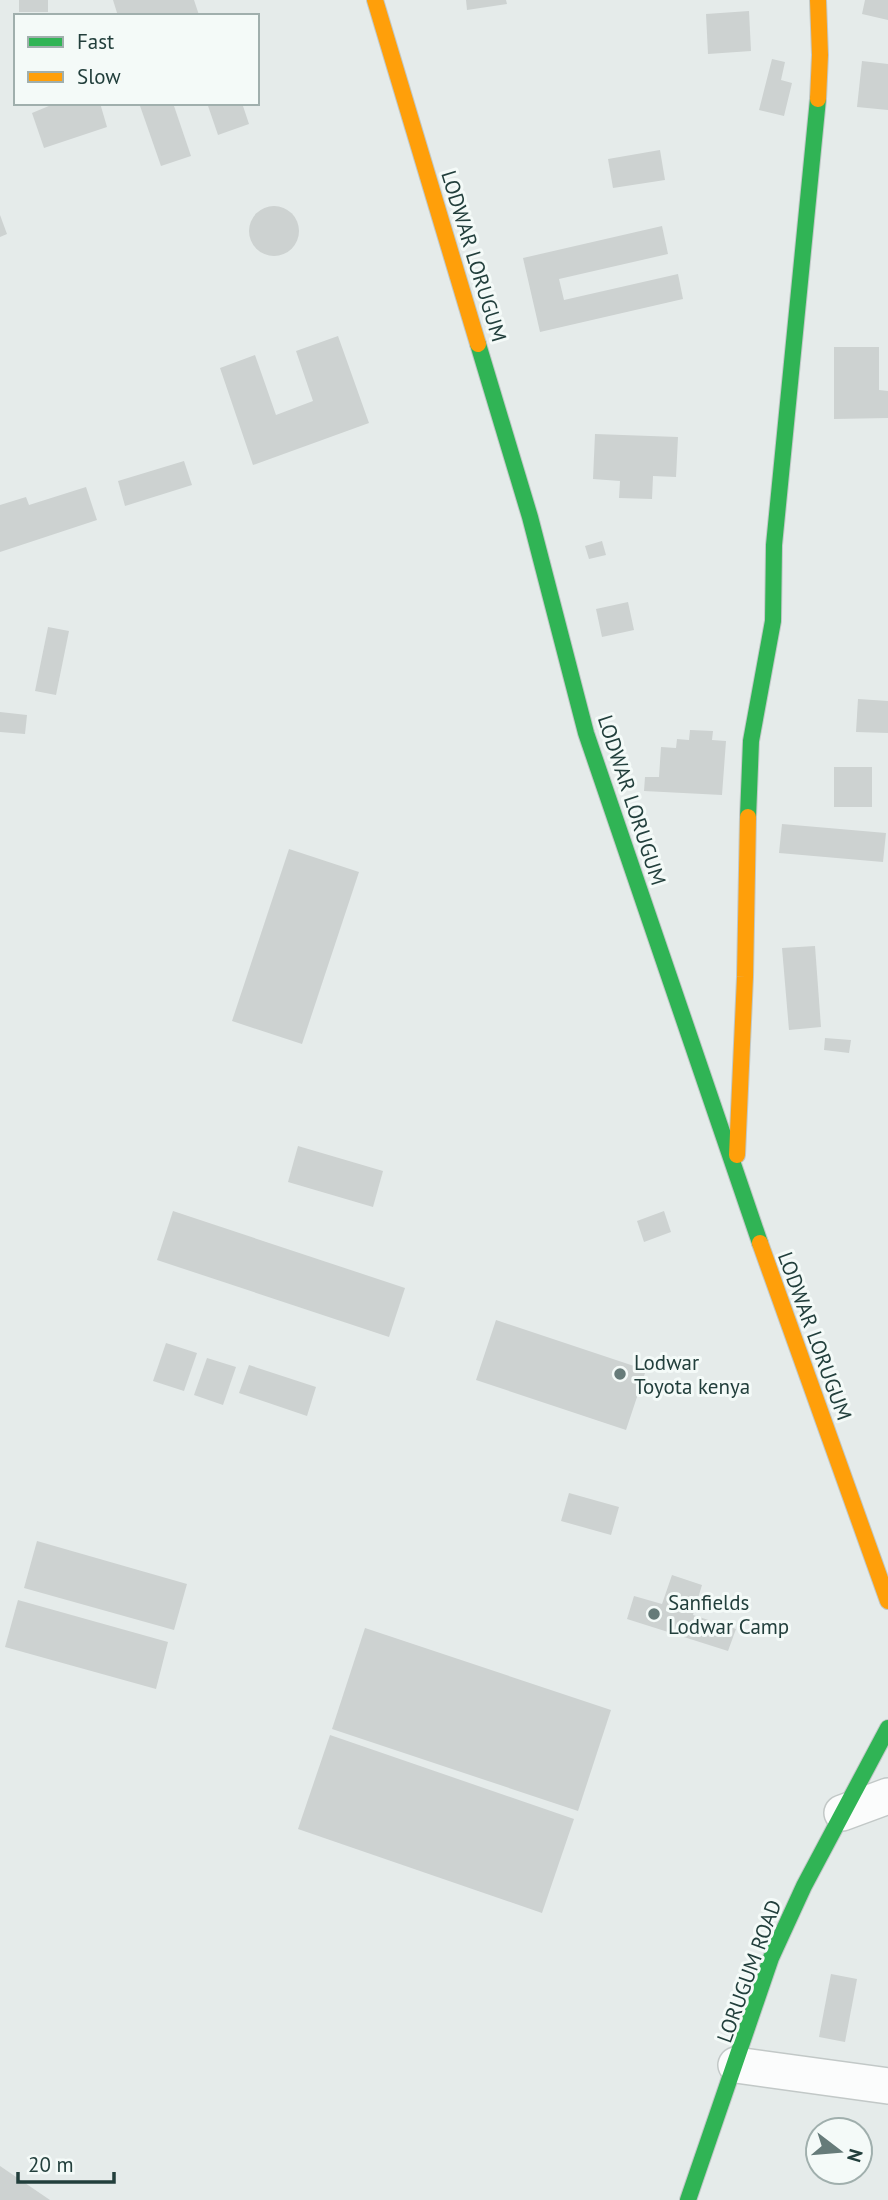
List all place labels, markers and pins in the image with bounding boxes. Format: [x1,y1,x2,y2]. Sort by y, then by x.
place label: Lodwar Toyota kenya [634,1349,750,1400]
marker: Lodwar Toyota kenya [612,1366,628,1382]
place label: Sanfields Lodwar Camp [668,1589,789,1640]
marker: Sanfields Lodwar Camp [646,1606,662,1622]

